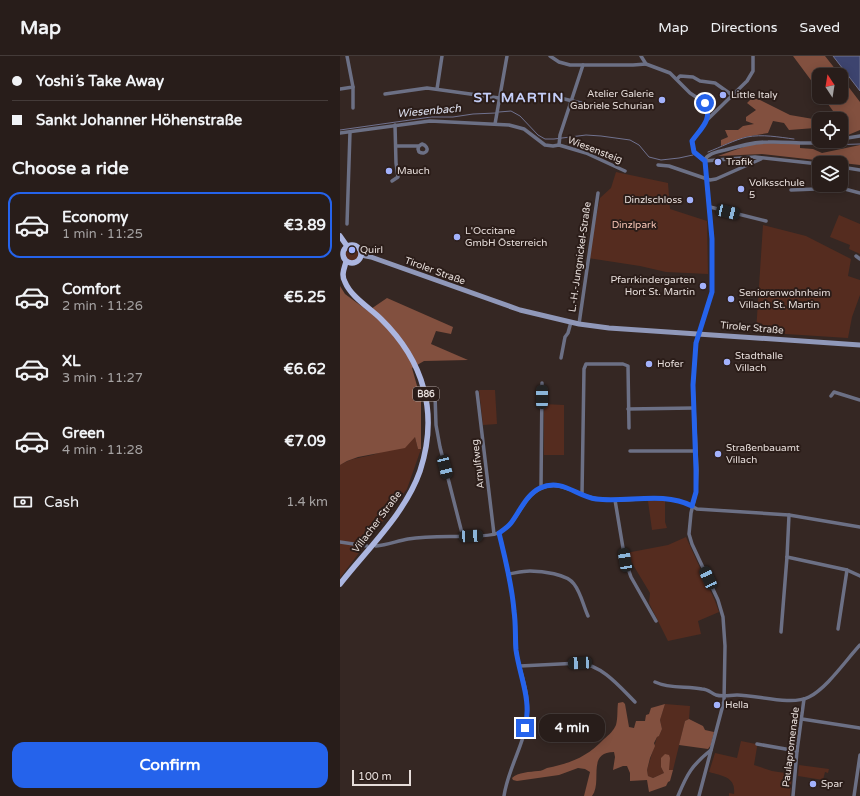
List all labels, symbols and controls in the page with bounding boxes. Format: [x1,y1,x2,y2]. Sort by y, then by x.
text: Map [20,17,61,39]
text: Map [658,19,689,36]
text: Directions [711,19,778,36]
text: Saved [800,19,840,36]
north arrow [812,68,848,104]
map controls [812,68,848,192]
text: Yoshi´s Take Away [36,72,164,90]
place label: Atelier Galerie Gabriele Schurian [570,88,654,112]
district label: ST. MARTIN [474,89,564,106]
place label: Little Italy [731,89,778,101]
marker: Little Italy [718,90,728,100]
route start [696,94,714,112]
marker: Atelier Galerie Gabriele Schurian [657,95,667,105]
water label: Wiesenbach [397,102,462,120]
text: Sankt Johanner Höhenstraße [36,111,242,129]
button: locate [812,112,848,148]
street label: Wiesensteig [566,134,624,166]
place label: Trafik [726,156,753,168]
button: layers [812,156,848,192]
text: Choose a ride [12,157,129,179]
marker: Trafik [713,157,723,167]
place label: Mauch [397,165,430,177]
marker: Mauch [384,166,394,176]
place label: Volksschule 5 [749,177,805,201]
marker: Volksschule 5 [736,184,746,194]
place label: Dinzlschloss [624,194,682,206]
marker: Dinzlschloss [685,195,695,205]
street label: L.-H.-Jungnickel-Straße [566,201,594,313]
car [715,203,741,221]
icon: car [14,207,50,243]
text: Economy [62,208,128,226]
text: €3.89 [284,216,326,234]
park label: Dinzlpark [612,219,657,231]
place label: L'Occitane GmbH Österreich [465,225,547,249]
text: 1 min · 11:25 [62,226,143,242]
marker: L'Occitane GmbH Österreich [452,232,462,242]
place label: Quirl [360,244,383,256]
marker: Quirl [347,245,357,255]
street label: Tiroler Straße [403,254,467,288]
place label: Pfarrkindergarten Hort St. Martin [610,274,695,298]
icon: car [14,279,50,315]
text: Comfort [62,280,121,298]
marker: Pfarrkindergarten Hort St. Martin [698,281,708,291]
place label: Seniorenwohnheim Villach St. Martin [739,287,830,311]
text: €5.25 [284,288,326,306]
marker: Seniorenwohnheim Villach St. Martin [726,294,736,304]
text: 2 min · 11:26 [62,298,143,314]
street label: Tiroler Straße [720,319,785,337]
place label: Stadthalle Villach [735,350,783,374]
icon: car [14,351,50,387]
text: XL [62,352,81,370]
marker: Stadthalle Villach [722,357,732,367]
place label: Hofer [657,358,684,370]
marker: Hofer [644,359,654,369]
text: €6.62 [284,360,326,378]
text: 3 min · 11:27 [62,370,143,386]
car [536,385,548,409]
road number: B86 [413,387,439,401]
icon: car [14,423,50,459]
text: Green [62,424,105,442]
text: €7.09 [284,432,326,450]
street label: Arnulfweg [469,439,487,489]
text: 4 min · 11:28 [62,442,143,458]
place label: Straßenbauamt Villach [726,442,800,466]
marker: Straßenbauamt Villach [713,449,723,459]
car [436,454,454,480]
street label: Villacher Straße [350,488,404,555]
icon: cash [12,491,34,513]
text: Cash [44,493,79,511]
text: 1.4 km [286,494,328,510]
car [459,529,483,543]
car [617,547,633,573]
car [697,565,719,591]
car [568,656,592,670]
place label: Hella [725,699,749,711]
marker: Hella [712,700,722,710]
street label: Paulapromenade [780,706,802,788]
callout: 4 min [539,714,605,742]
route end [516,719,534,737]
text: 4 min [555,720,589,736]
button: Confirm [12,742,328,788]
scale bar [352,768,411,787]
text: 100 m [358,770,392,783]
place label: Spar [821,778,843,790]
marker: Spar [808,779,818,789]

